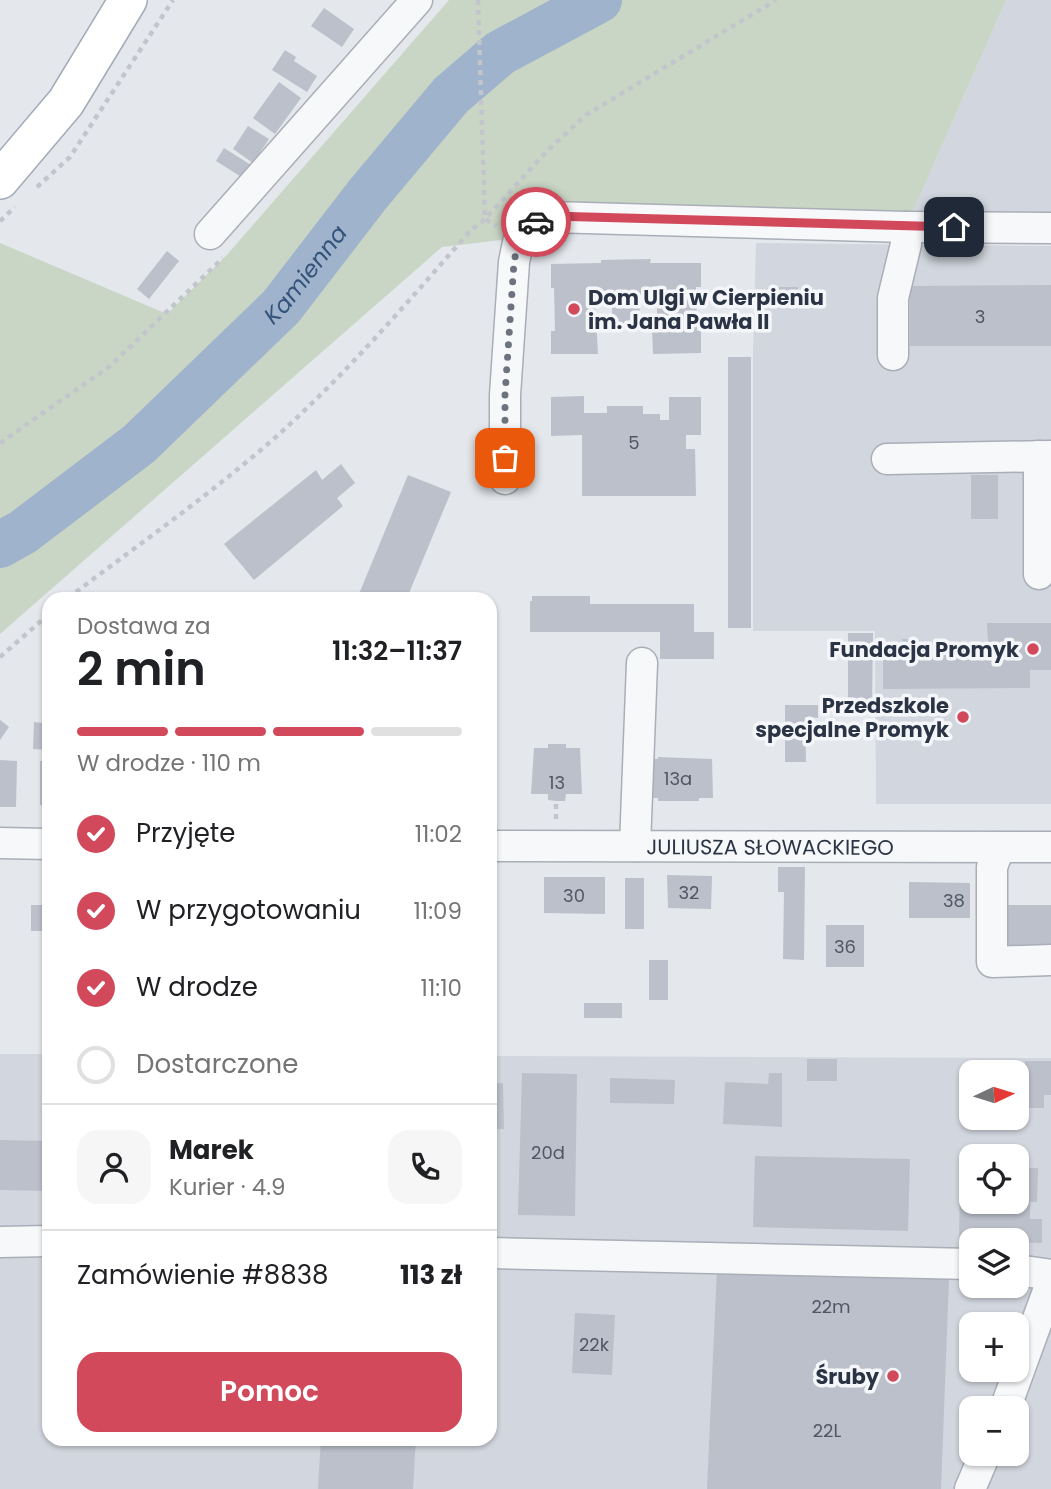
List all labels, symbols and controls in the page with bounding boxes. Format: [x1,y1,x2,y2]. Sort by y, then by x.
courier [501,187,571,257]
pin [924,197,984,257]
icon: car [517,203,555,241]
icon: home [935,208,973,246]
water label: Kamienna [257,218,354,331]
place label: Dom Ulgi w Cierpieniu im. Jana Pawła II [588,283,824,336]
marker: Dom Ulgi w Cierpieniu im. Jana Pawła II [566,301,582,317]
house number: 3 [975,304,985,329]
pin [475,428,535,488]
house number: 5 [628,430,640,455]
icon: bag [486,439,524,477]
text: Dostawa za [77,610,210,642]
text: 11:32–11:37 [332,633,462,669]
place label: Fundacja Promyk [829,635,1019,664]
text: 2 min [77,637,206,701]
marker: Fundacja Promyk [1025,641,1041,657]
place label: Przedszkole specjalne Promyk [755,691,949,744]
marker: Przedszkole specjalne Promyk [955,709,971,725]
text: W drodze · 110 m [77,747,261,779]
house number: 13a [664,766,692,791]
house number: 13 [549,770,565,795]
icon: check [77,815,115,853]
text: Przyjęte [136,815,235,851]
text: 11:02 [415,818,462,850]
street label: JULIUSZA SŁOWACKIEGO [646,832,894,861]
house number: 32 [679,880,699,905]
house number: 30 [563,883,585,908]
house number: 38 [943,888,965,913]
icon: check [77,892,115,930]
text: W przygotowaniu [136,892,361,928]
text: 11:09 [413,895,462,927]
house number: 36 [834,934,856,959]
icon: check [77,969,115,1007]
text: W drodze [136,969,258,1005]
text: 11:10 [421,972,462,1004]
text: Dostarczone [136,1046,298,1082]
north arrow [959,1060,1029,1130]
map controls [959,1060,1029,1466]
button: person [77,1130,151,1204]
button: phone [388,1130,462,1204]
text: Marek [169,1132,254,1168]
house number: 20d [531,1140,565,1165]
button: locate [959,1144,1029,1214]
text: Kurier · 4.9 [169,1171,286,1203]
button: layers [959,1228,1029,1298]
text: Zamówienie #8838 [77,1257,328,1293]
text: 113 zł [400,1257,462,1293]
house number: 22m [811,1294,851,1319]
button: + [959,1312,1029,1382]
house number: 22k [579,1332,610,1357]
button: Pomoc [77,1352,462,1432]
place label: Śruby [815,1362,880,1391]
marker: Śruby [885,1368,901,1384]
button: − [959,1396,1029,1466]
house number: 22L [813,1418,841,1443]

